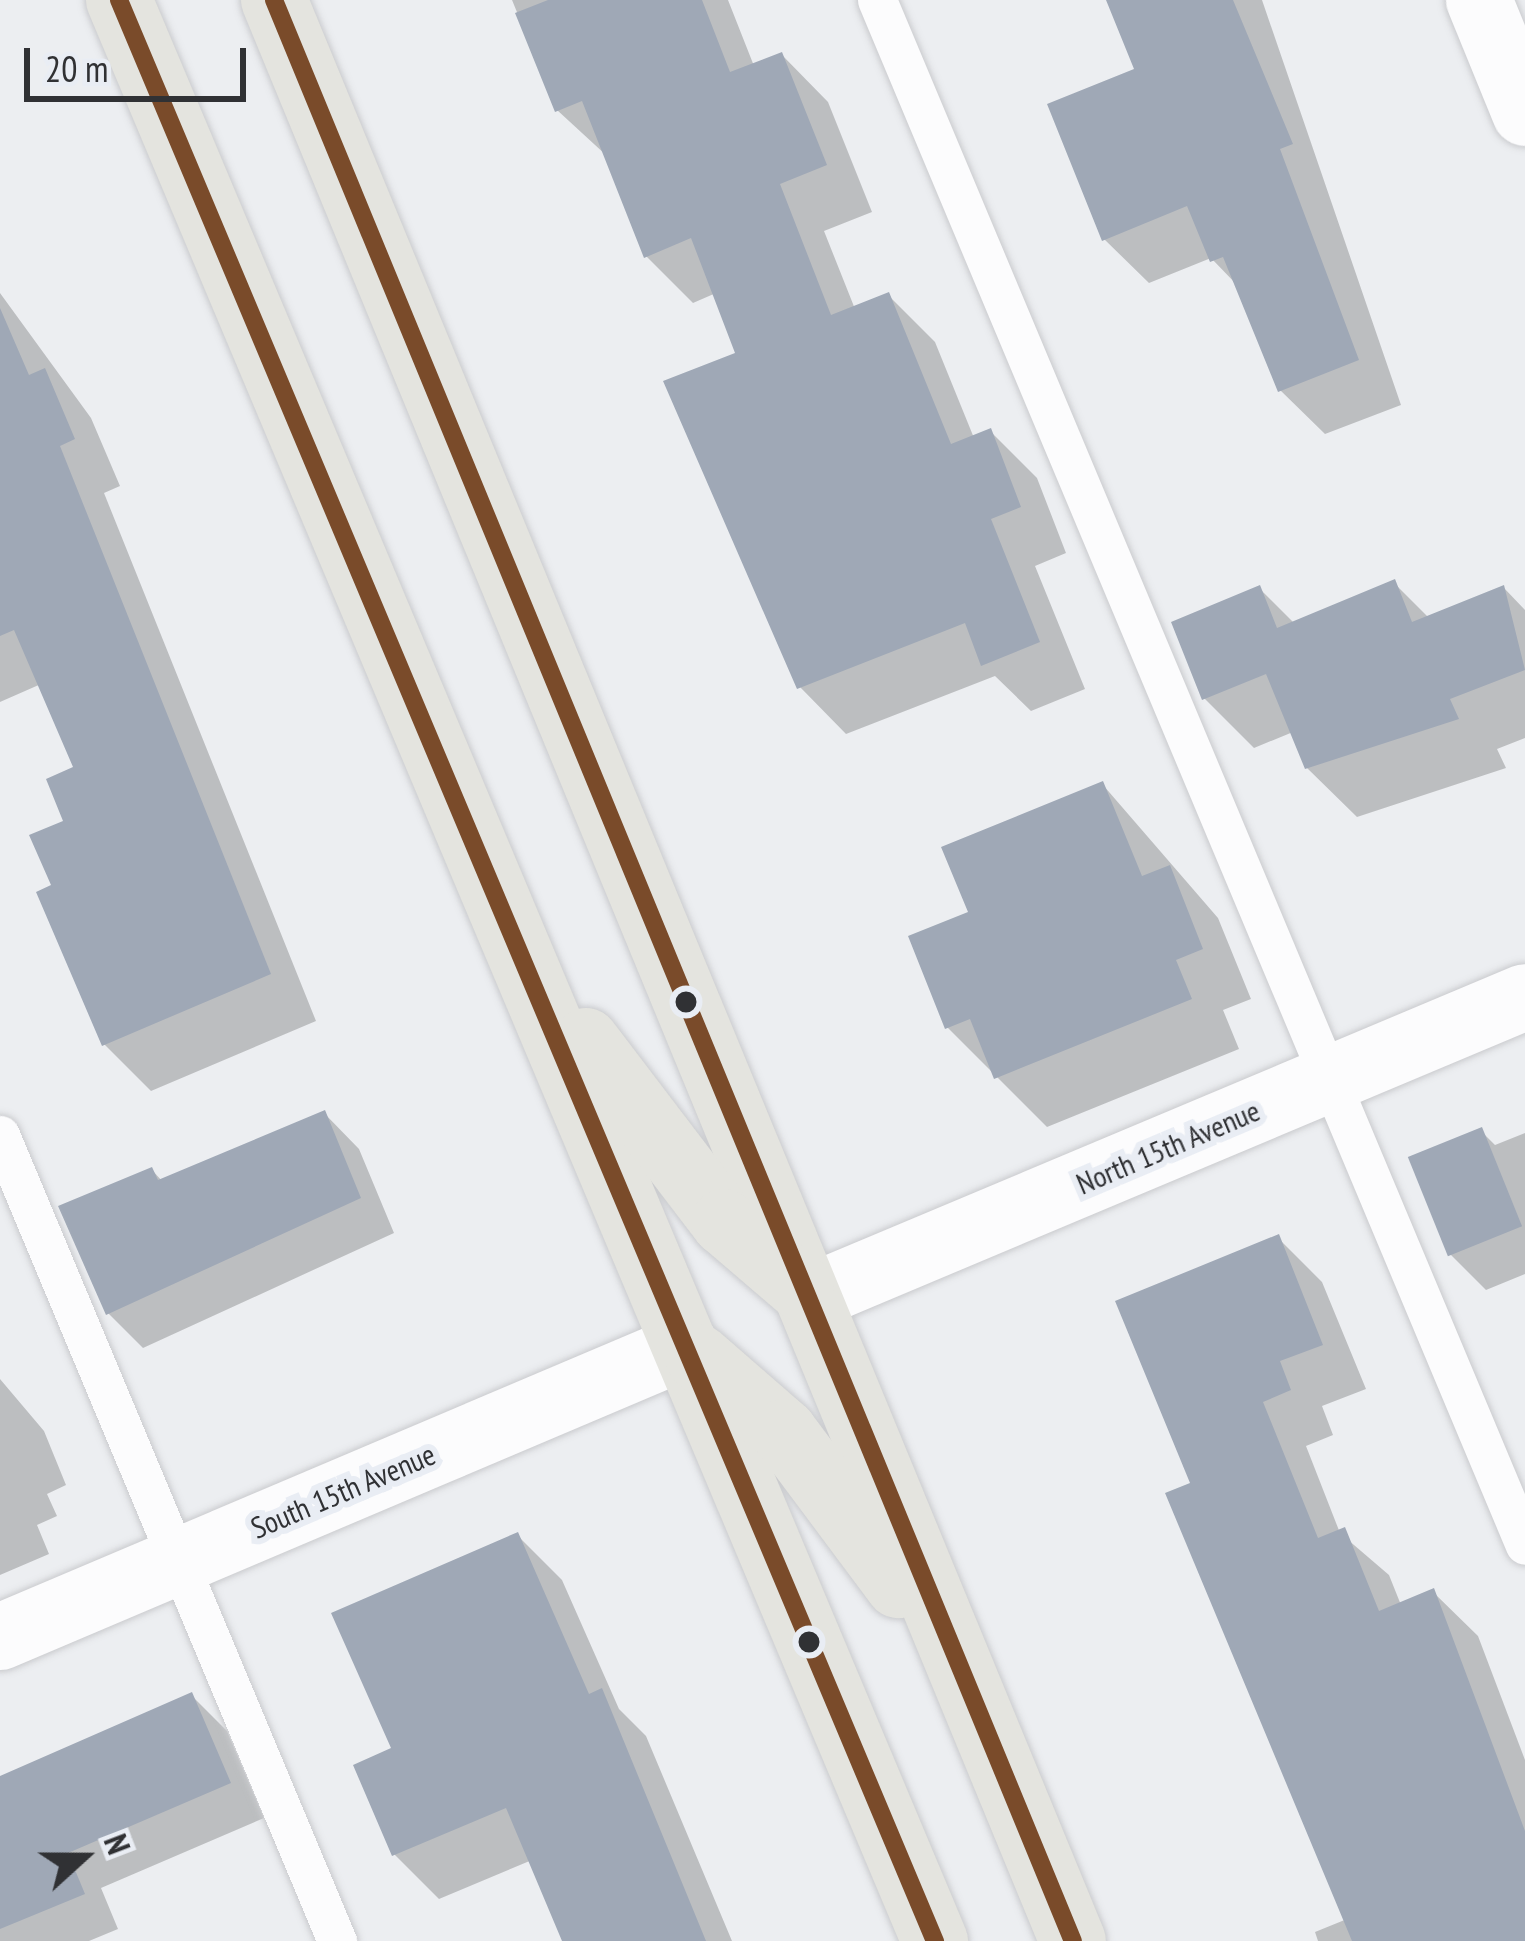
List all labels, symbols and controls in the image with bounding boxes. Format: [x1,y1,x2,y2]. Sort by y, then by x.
scale bar [30,24,252,98]
text: 20 m [45,45,108,92]
unlabelled marker [675,991,697,1013]
street label: North 15th Avenue [1071,1092,1265,1202]
street label: South 15th Avenue [245,1436,441,1546]
unlabelled marker [798,1631,820,1653]
north arrow [24,1797,144,1917]
text: N [95,1828,141,1860]

